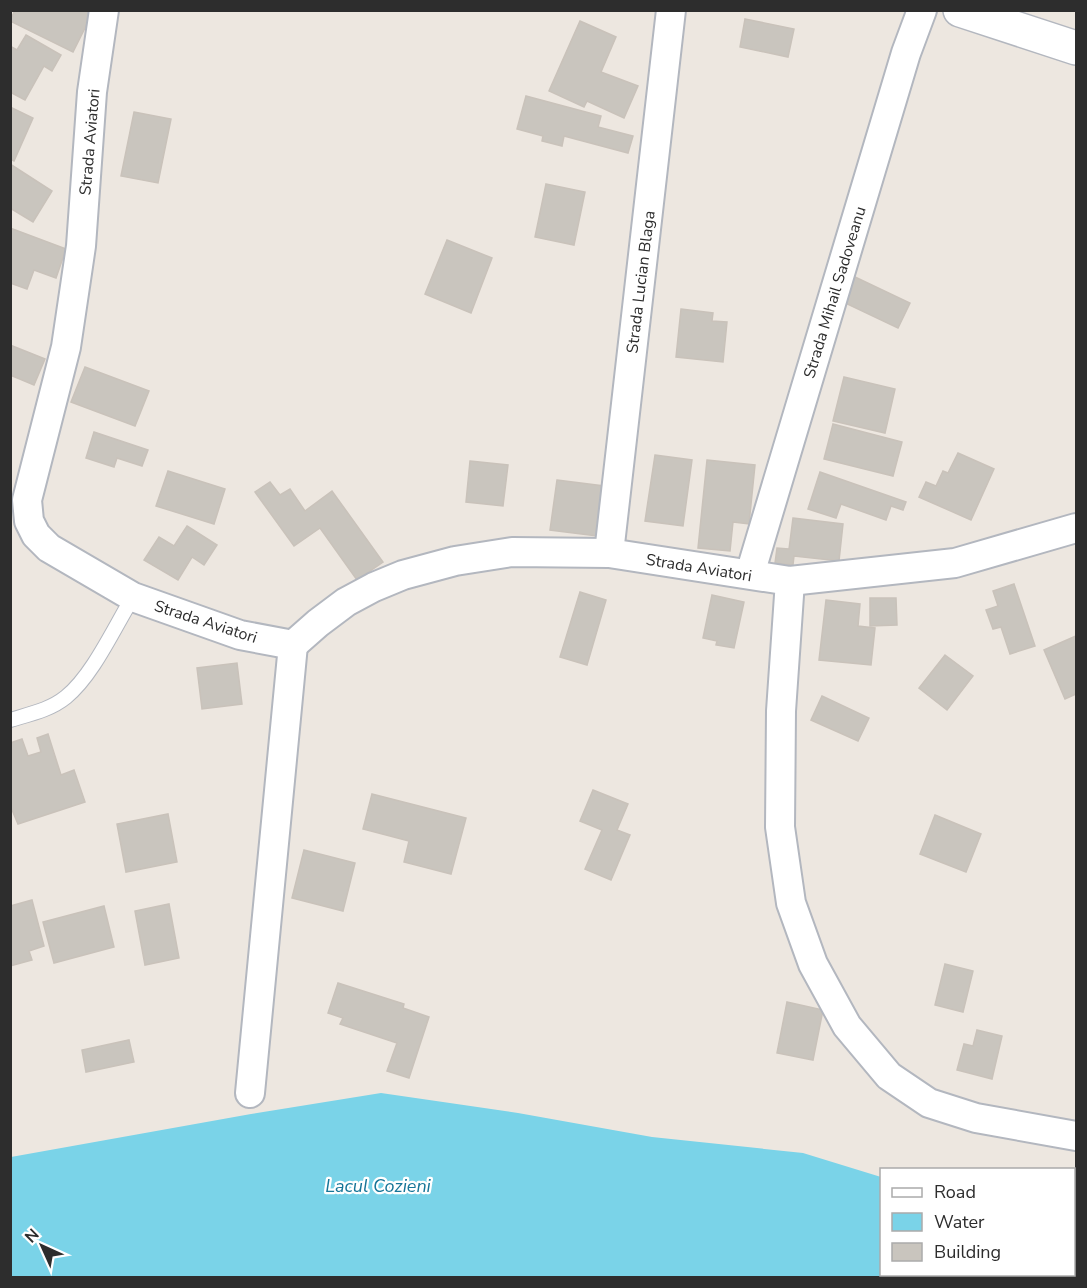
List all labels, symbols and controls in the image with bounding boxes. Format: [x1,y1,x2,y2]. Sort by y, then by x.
street label: Strada Aviatori [74,88,106,196]
street label: Strada Mihail Sadoveanu [798,204,872,381]
street label: Strada Lucian Blaga [621,209,661,355]
street label: Strada Aviatori [644,549,753,587]
street label: Strada Aviatori [151,595,260,649]
legend [880,1168,1075,1276]
water label: Lacul Cozieni [325,1174,432,1198]
text: Road [934,1180,976,1204]
text: Water [934,1210,985,1234]
north arrow [12,1216,72,1276]
text: N [20,1224,44,1248]
text: Building [934,1240,1001,1264]

